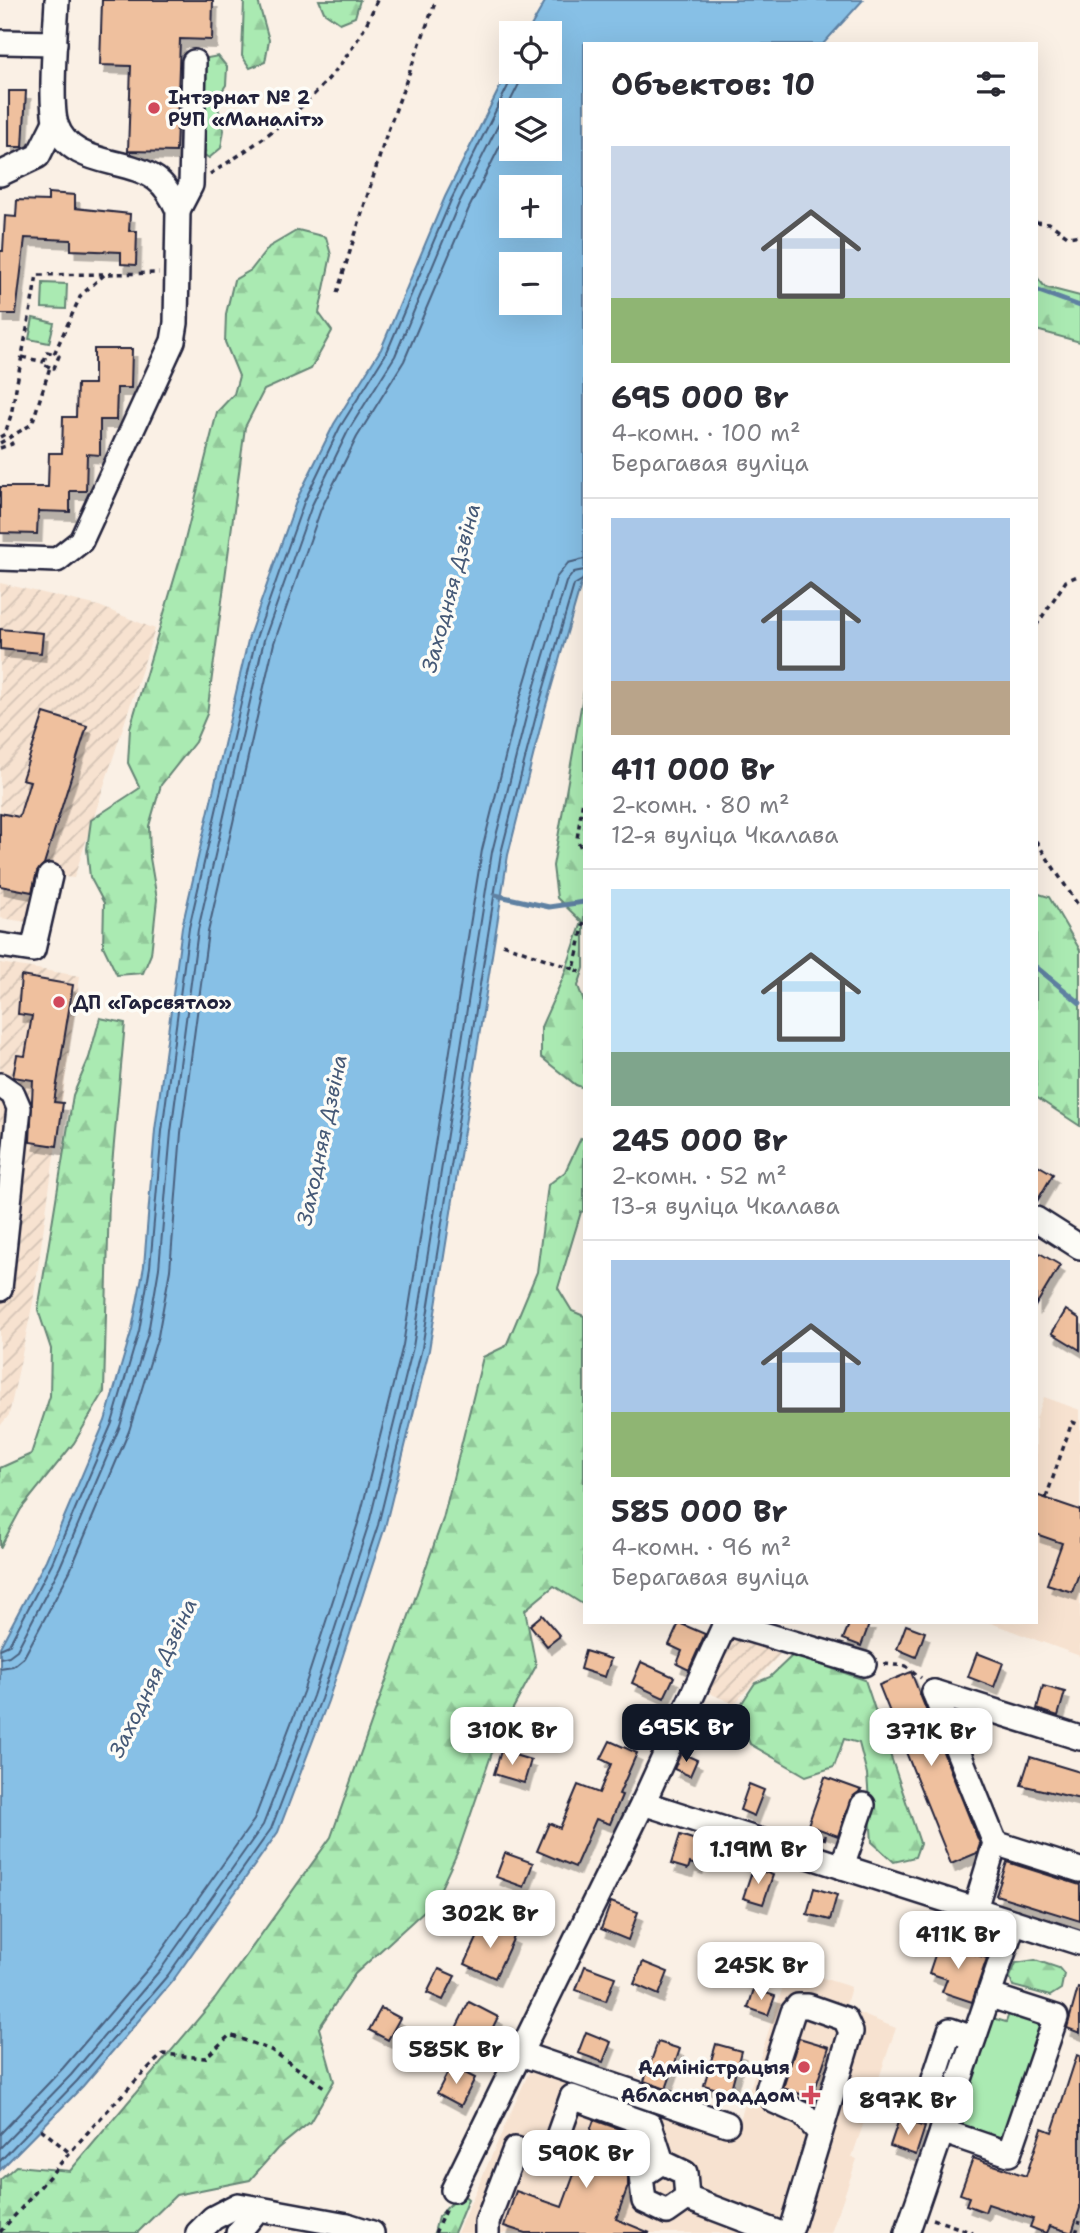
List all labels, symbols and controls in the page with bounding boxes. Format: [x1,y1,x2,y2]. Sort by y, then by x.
map controls [499,21,562,315]
button: locate [499,21,562,84]
text: Объектов: 10 [611,64,815,105]
icon: filters [972,65,1010,103]
place label: Інтэрнат № 2 РУП «Маналіт» [168,85,324,132]
button: layers [499,98,562,161]
marker: Інтэрнат № 2 РУП «Маналіт» [146,100,162,116]
button: + [499,175,562,238]
icon: home [748,191,874,317]
button: − [499,252,562,315]
text: 695 000 Br [611,377,789,418]
text: 4-комн. · 100 m² [611,418,801,448]
text: Берагавая вуліца [611,448,809,478]
water label: Заходняя Дзвіна [415,500,487,676]
icon: home [748,563,874,689]
text: 411 000 Br [611,749,775,790]
text: 2-комн. · 80 m² [611,790,790,820]
text: 12-я вуліца Чкалава [611,820,838,850]
icon: home [748,934,874,1060]
place label: ДП «Гарсвятло» [73,990,232,1015]
marker: ДП «Гарсвятло» [51,994,67,1010]
water label: Заходняя Дзвіна [290,1052,354,1228]
text: 245 000 Br [611,1120,788,1161]
text: 2-комн. · 52 m² [611,1161,787,1191]
text: 13-я вуліца Чкалава [611,1191,840,1221]
icon: home [748,1305,874,1431]
text: 585 000 Br [611,1491,788,1532]
text: 4-комн. · 96 m² [611,1532,791,1562]
text: Берагавая вуліца [611,1562,809,1592]
water label: Заходняя Дзвіна [102,1594,204,1762]
pin: 695K Br [621,1704,751,1764]
pin: 310K Br [447,1708,577,1767]
pin: 371K Br [866,1708,996,1768]
text: 695K Br [638,1712,734,1742]
text: 310K Br [466,1715,558,1745]
text: 371K Br [886,1716,976,1746]
pin: 1.19M Br [686,1826,830,1886]
text: 1.19M Br [709,1834,807,1864]
pin: 302K Br [425,1890,555,1950]
text: 302K Br [441,1898,539,1928]
pin: 411K Br [893,1912,1023,1971]
text: 411K Br [915,1919,1001,1949]
pin: 245K Br [696,1942,826,2002]
text: 245K Br [713,1950,809,1980]
pin: 585K Br [391,2026,521,2086]
text: 585K Br [409,2034,504,2064]
place label: Адміністрацыя [638,2055,790,2080]
marker: Адміністрацыя [796,2059,812,2075]
pin: 897K Br [843,2078,973,2137]
place label: Абласны раддом [621,2083,795,2108]
marker: Абласны раддом [801,2085,821,2105]
text: 897K Br [859,2085,957,2115]
pin: 590K Br [521,2130,651,2190]
text: 590K Br [538,2138,634,2168]

